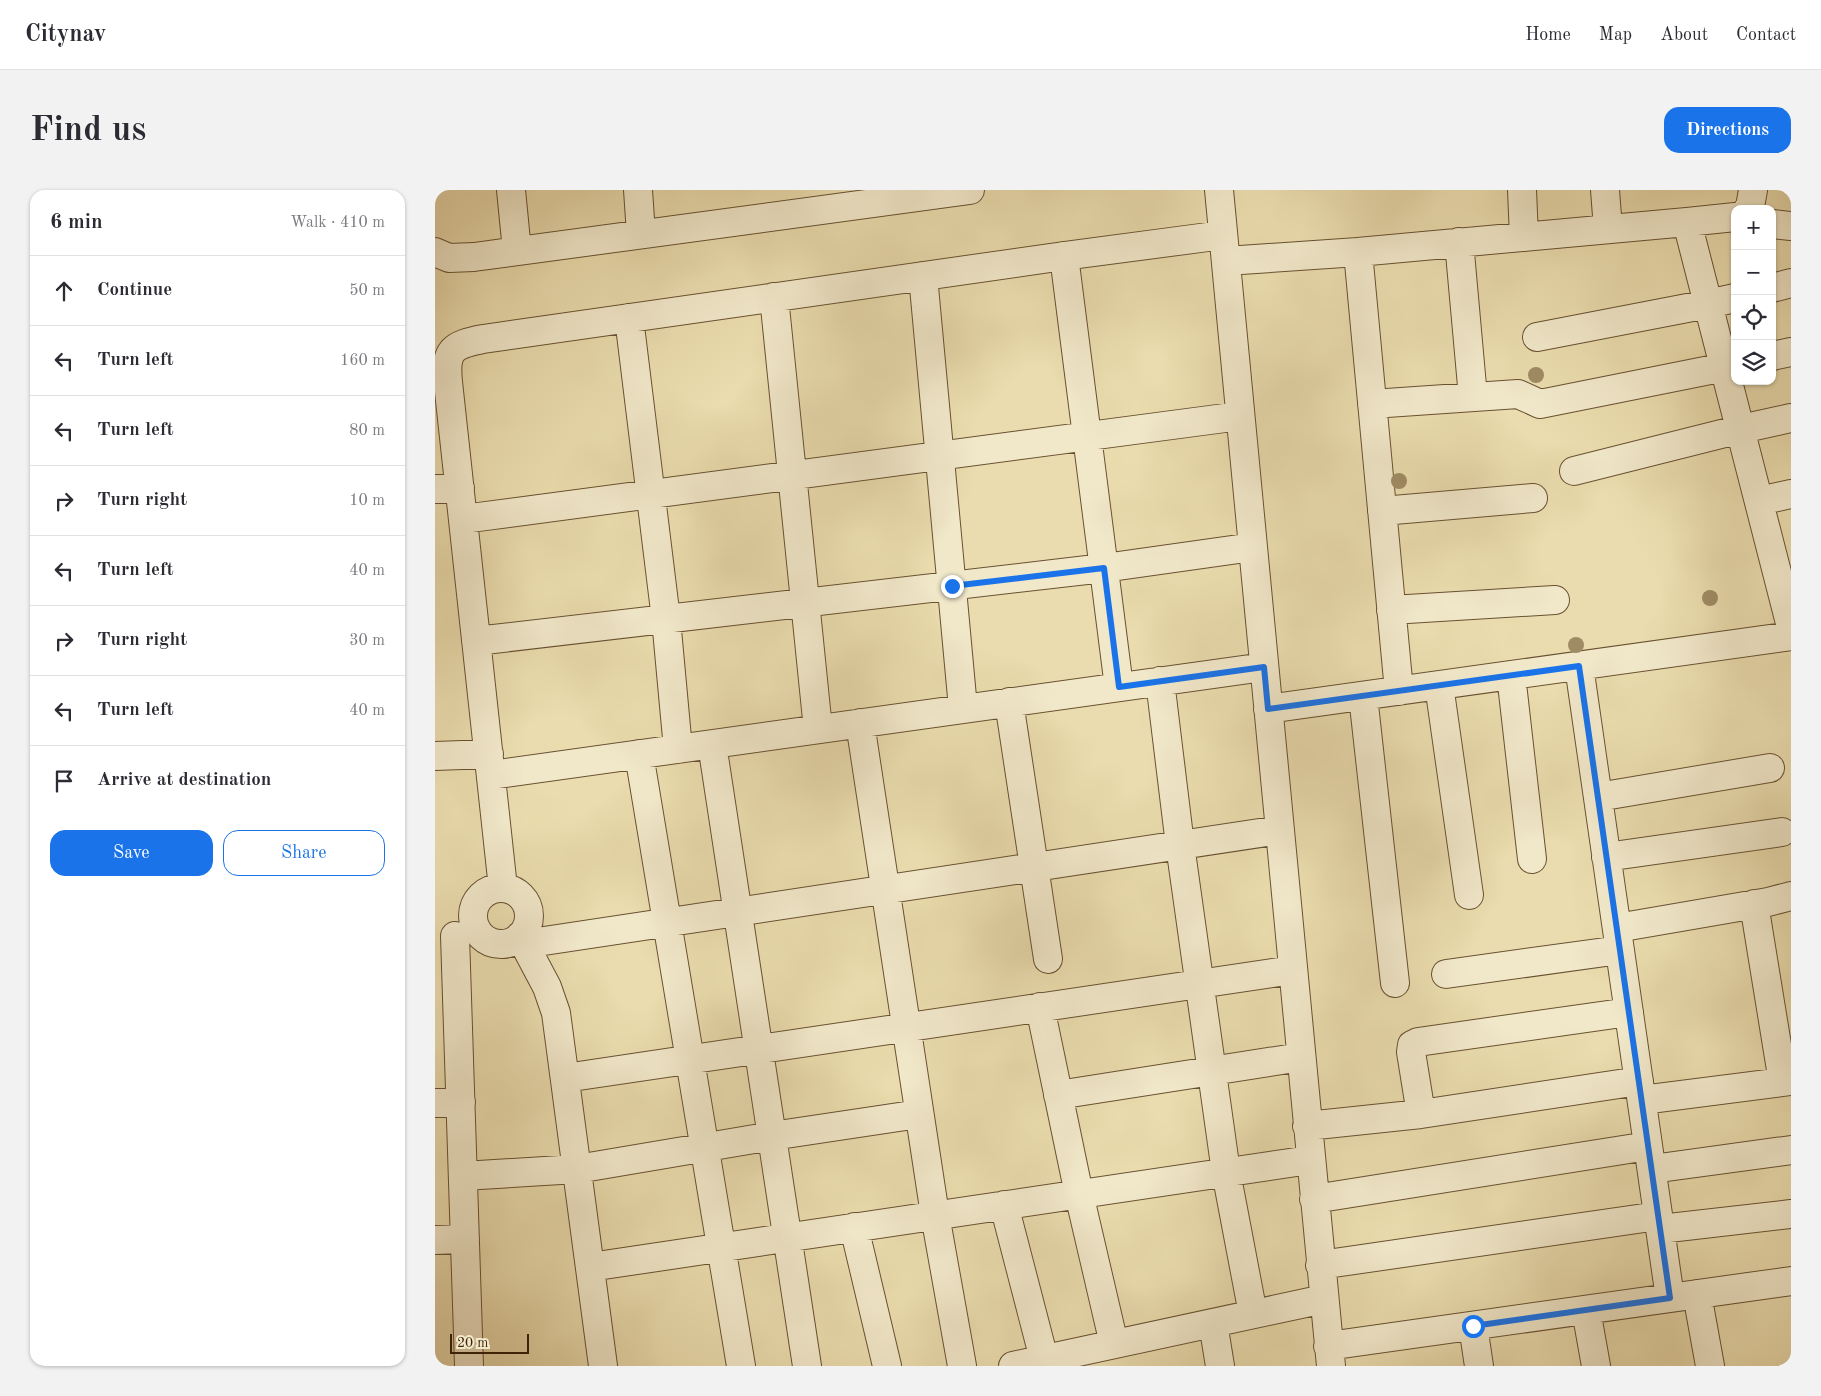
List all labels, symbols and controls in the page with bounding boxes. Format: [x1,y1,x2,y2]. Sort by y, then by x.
text: Citynav [25,23,106,47]
text: Home [1525,26,1571,44]
text: Map [1599,26,1632,44]
text: About [1660,26,1708,44]
text: Contact [1736,26,1796,44]
button: Directions [1664,107,1791,153]
text: Find us [30,113,146,148]
map controls [1731,205,1776,385]
button: + [1731,205,1776,250]
text: 6 min [50,212,103,233]
text: Walk · 410 m [290,215,385,231]
button: − [1731,250,1776,295]
icon: ahead [50,277,78,305]
text: Continue [97,281,172,300]
text: 50 m [349,283,385,299]
button: locate [1731,295,1776,340]
button: layers [1731,340,1776,385]
icon: left [50,347,78,375]
text: Turn left [97,351,174,370]
text: 160 m [340,353,385,369]
icon: left [50,417,78,445]
text: Turn left [97,421,174,440]
text: 80 m [349,423,385,439]
icon: right [50,487,78,515]
text: Turn right [97,491,187,510]
text: 10 m [349,493,385,509]
icon: left [50,557,78,585]
text: Turn left [97,561,174,580]
text: 40 m [349,563,385,579]
route end [941,575,964,598]
icon: right [50,627,78,655]
text: Turn right [97,631,187,650]
text: 30 m [349,633,385,649]
icon: left [50,697,78,725]
text: Turn left [97,701,174,720]
text: 40 m [349,703,385,719]
icon: arrive [50,767,78,795]
text: Arrive at destination [97,771,271,790]
button: Save [50,830,213,876]
button: Share [223,830,385,876]
route start [1462,1315,1485,1338]
scale bar [450,1331,529,1354]
text: 20 m [457,1336,488,1350]

